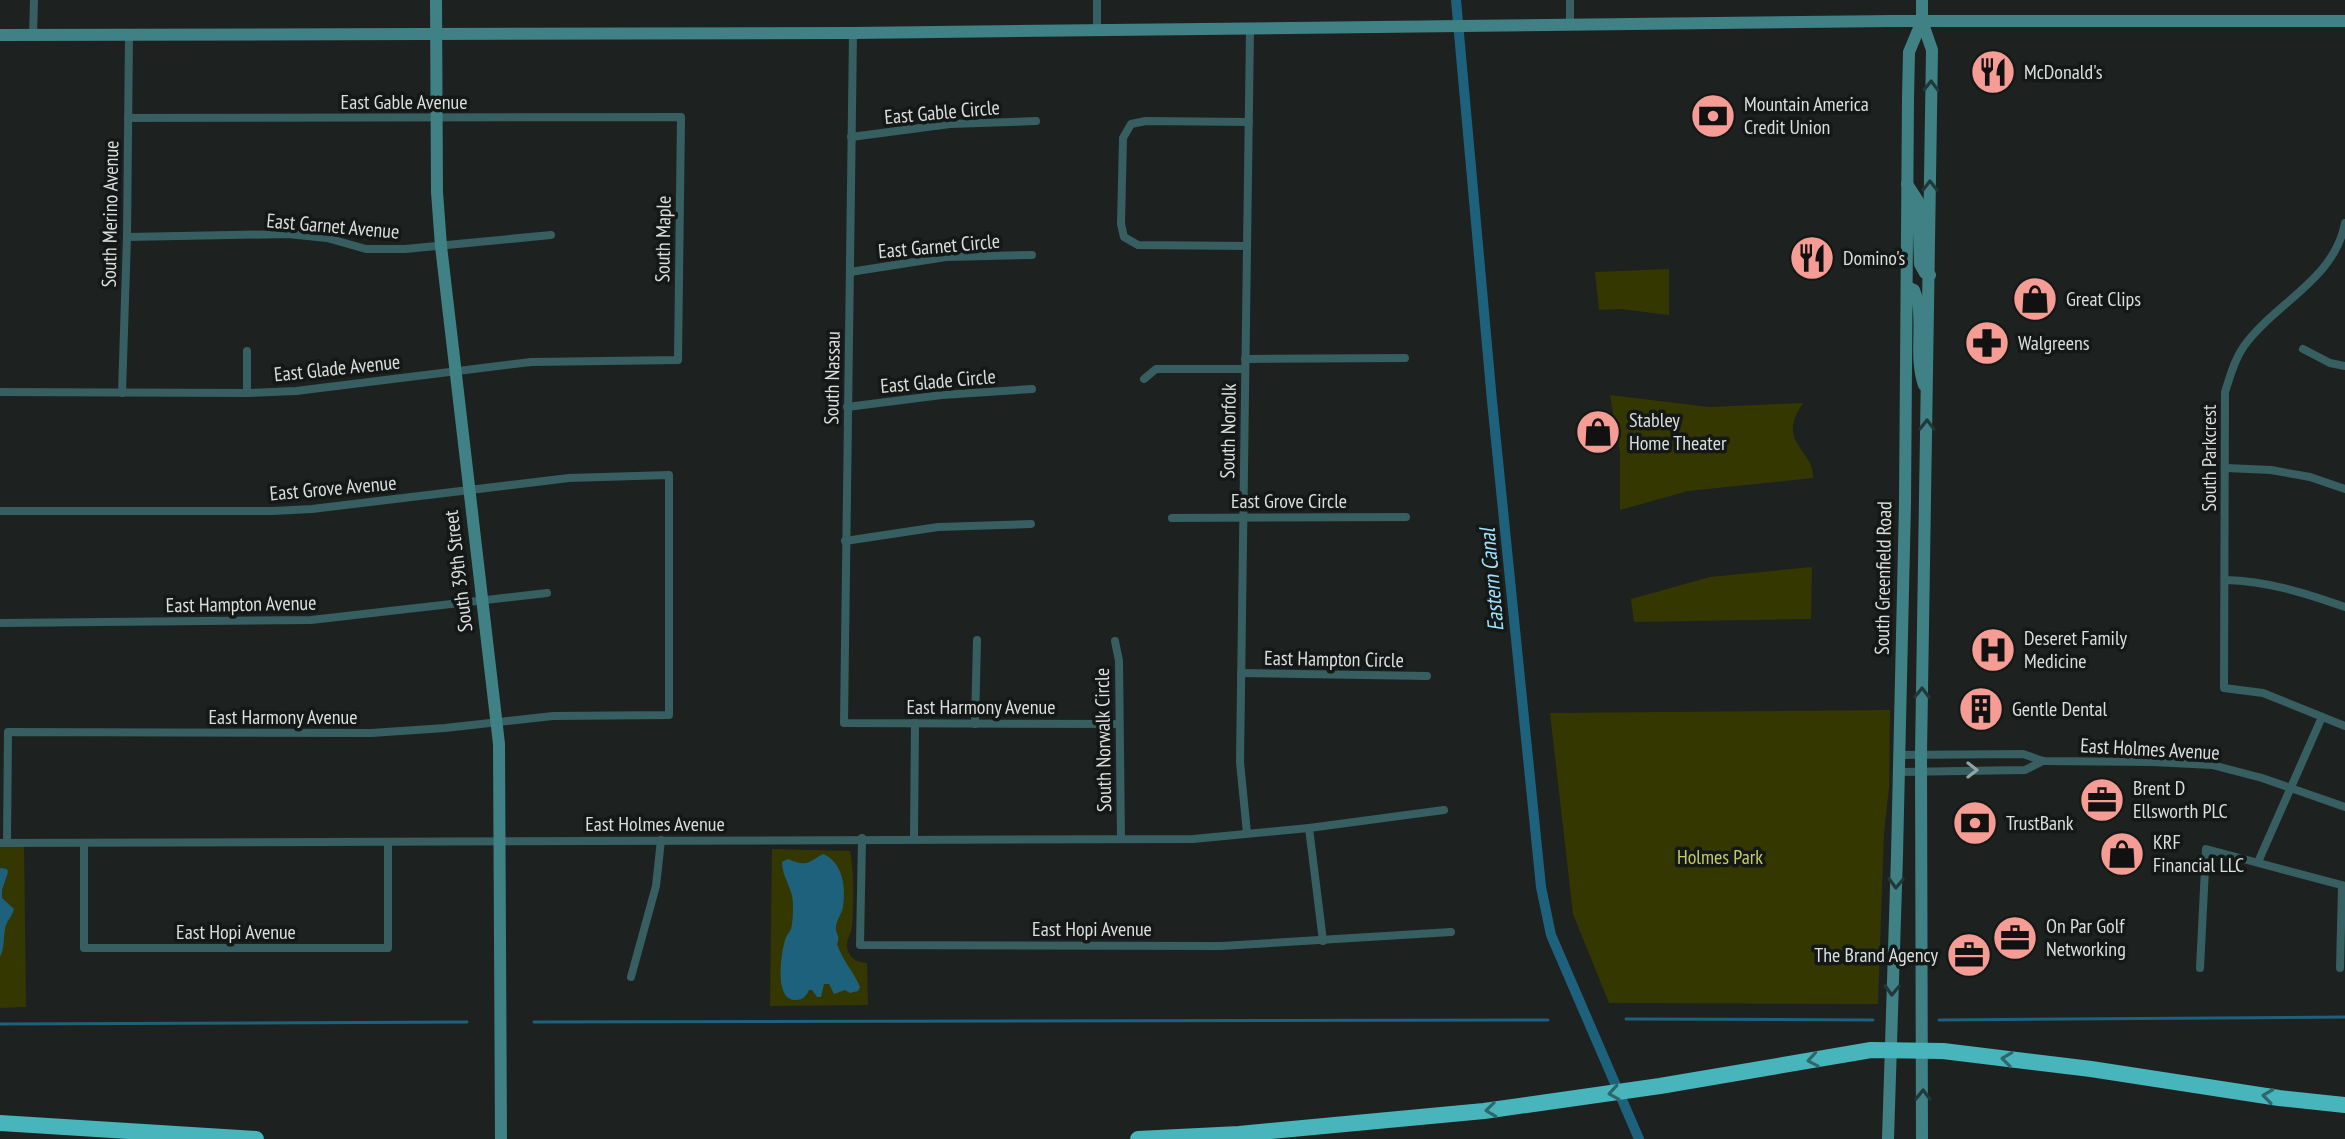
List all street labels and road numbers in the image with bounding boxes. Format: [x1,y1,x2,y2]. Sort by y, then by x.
street label: East Gable Avenue [341,89,467,115]
street label: East Gable Circle [883,94,1001,130]
street label: South Merino Avenue [96,140,124,288]
street label: South Maple [649,195,677,283]
street label: East Garnet Avenue [266,207,400,245]
street label: East Garnet Circle [877,228,1001,264]
street label: South Nassau [818,331,846,425]
street label: East Glade Avenue [273,348,401,388]
street label: East Glade Circle [879,363,997,399]
street label: South Norfolk [1214,383,1242,479]
street label: South Parkcrest [2196,404,2222,512]
street label: East Grove Avenue [269,470,397,506]
street label: East Grove Circle [1231,488,1347,514]
street label: South Greenfield Road [1869,501,1897,655]
street label: South 39th Street [438,508,478,633]
street label: East Hampton Avenue [166,590,316,618]
street label: East Hampton Circle [1264,645,1404,673]
street label: South Norwalk Circle [1089,668,1117,812]
street label: East Harmony Avenue [907,694,1055,720]
street label: East Harmony Avenue [209,704,357,730]
street label: East Holmes Avenue [2080,732,2220,766]
street label: East Holmes Avenue [585,811,725,837]
street label: East Hopi Avenue [1032,916,1152,942]
street label: East Hopi Avenue [176,919,296,945]

